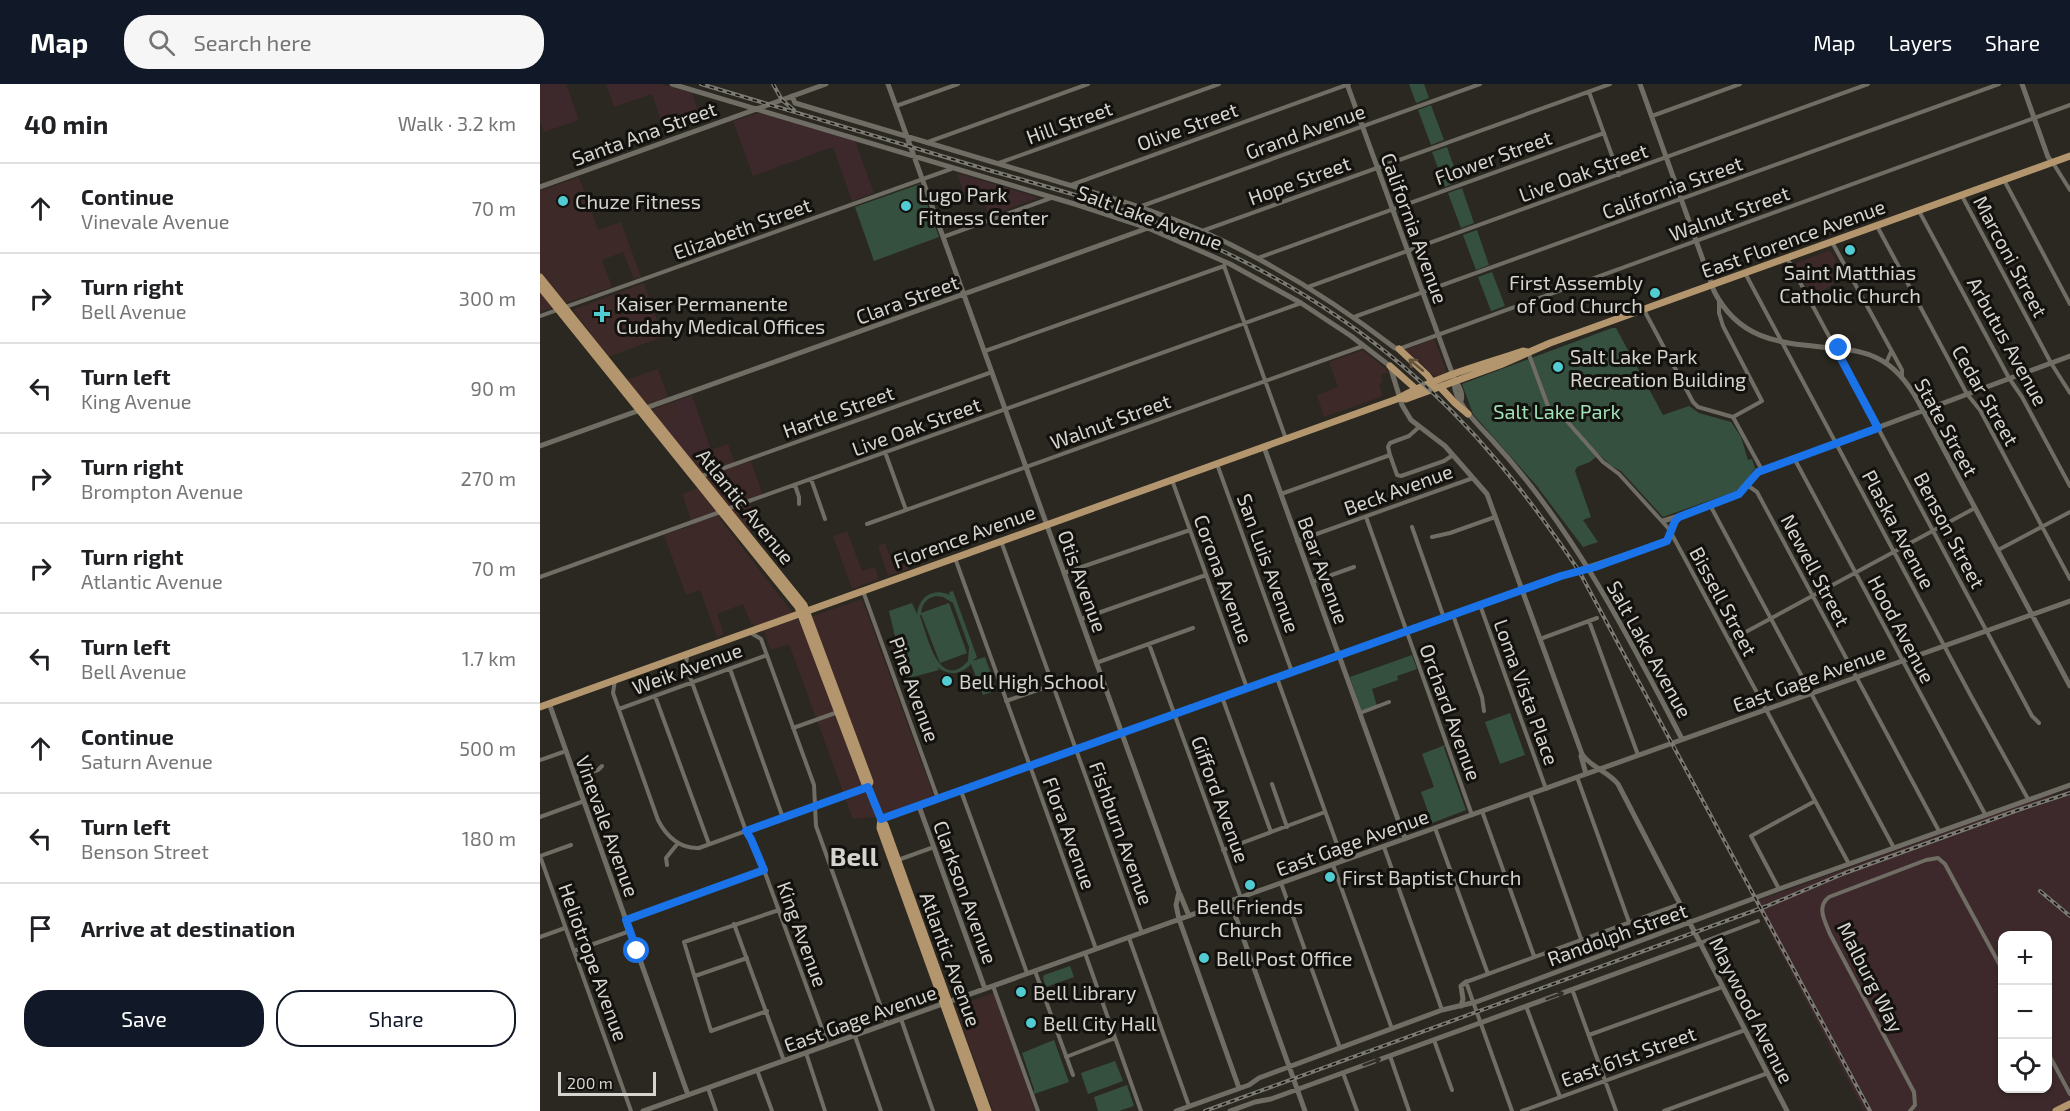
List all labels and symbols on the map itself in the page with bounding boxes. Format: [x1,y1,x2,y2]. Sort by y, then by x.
street label: Hill Street [1023,95,1116,149]
street label: Santa Ana Street [569,96,720,170]
street label: Olive Street [1133,97,1241,155]
street label: Grand Avenue [1242,98,1368,164]
street label: Flower Street [1431,125,1555,189]
street label: Live Oak Street [1515,137,1651,206]
street label: California Avenue [1377,149,1453,307]
street label: Hope Street [1245,150,1354,210]
street label: California Street [1598,150,1746,224]
street label: Salt Lake Avenue [1074,180,1226,254]
street label: Walnut Street [1666,180,1793,246]
place label: Lugo Park Fitness Center [918,182,1049,229]
place label: Chuze Fitness [575,189,701,213]
street label: Marconi Street [1969,191,2053,321]
street label: Elizabeth Street [670,192,814,264]
marker: Chuze Fitness [556,194,570,208]
street label: East Florence Avenue [1698,194,1888,282]
marker: Lugo Park Fitness Center [899,199,913,213]
marker: Saint Matthias Catholic Church [1843,243,1857,257]
place label: Saint Matthias Catholic Church [1779,260,1921,307]
street label: Clara Street [852,269,962,329]
place label: First Assembly of God Church [1509,270,1643,317]
street label: Arbutus Avenue [1963,272,2053,410]
marker: First Assembly of God Church [1648,286,1662,300]
place label: Kaiser Permanente Cudahy Medical Offices [616,291,825,338]
marker: Kaiser Permanente Cudahy Medical Offices [593,305,611,323]
route end [1825,334,1851,360]
street label: Cedar Street [1948,340,2025,450]
place label: Salt Lake Park Recreation Building [1570,344,1746,391]
one-way arrow [1408,359,1424,372]
marker: Salt Lake Park Recreation Building [1551,360,1565,374]
street label: State Street [1910,374,1984,480]
street label: Hartle Street [779,380,897,442]
street label: Walnut Street [1047,388,1174,454]
street label: Live Oak Street [848,391,984,460]
park label: Salt Lake Park [1493,399,1621,423]
street label: Atlantic Avenue [692,443,800,569]
street label: Beck Avenue [1340,458,1456,520]
street label: Plaska Avenue [1858,466,1940,592]
street label: Benson Street [1909,468,1991,592]
street label: San Luis Avenue [1233,490,1305,636]
street label: Florence Avenue [890,499,1038,573]
street label: Newell Street [1776,510,1856,630]
street label: Corona Avenue [1190,511,1258,647]
street label: Bear Avenue [1293,513,1355,627]
street label: Otis Avenue [1053,527,1113,635]
street label: Bissell Street [1685,542,1763,660]
street label: Hood Avenue [1864,571,1940,687]
street label: Salt Lake Avenue [1602,576,1698,722]
street label: Loma Vista Place [1489,616,1565,768]
street label: Pine Avenue [885,633,945,745]
street label: Weik Avenue [629,637,745,699]
street label: East Gage Avenue [1729,639,1889,717]
street label: Orchard Avenue [1415,640,1487,784]
place label: Bell High School [959,669,1105,693]
marker: Bell High School [940,674,954,688]
street label: Gifford Avenue [1187,732,1255,866]
street label: Vinevale Avenue [571,752,645,900]
street label: Fishburn Avenue [1085,758,1159,908]
street label: Flora Avenue [1039,773,1101,893]
street label: East Gage Avenue [1272,803,1432,881]
street label: Clarkson Avenue [929,817,1003,967]
district label: Bell [830,840,879,871]
place label: First Baptist Church [1342,865,1521,889]
marker: First Baptist Church [1323,870,1337,884]
street label: King Avenue [773,878,833,990]
marker: Bell Friends Church [1243,878,1257,892]
street label: Heliotrope Avenue [554,880,634,1044]
street label: Atlantic Avenue [915,888,987,1030]
place label: Bell Friends Church [1197,894,1303,941]
street label: Randolph Street [1544,897,1691,970]
street label: Malburg Way [1833,918,1909,1037]
street label: Maywood Avenue [1705,933,1799,1087]
route start [623,937,649,963]
place label: Bell Post Office [1216,946,1353,970]
marker: Bell Post Office [1197,951,1211,965]
street label: East Gage Avenue [780,979,940,1057]
place label: Bell Library [1033,980,1137,1004]
marker: Bell Library [1014,985,1028,999]
one-way arrow [1545,989,1564,1000]
place label: Bell City Hall [1043,1011,1157,1035]
marker: Bell City Hall [1024,1016,1038,1030]
street label: East 61st Street [1557,1020,1699,1091]
one-way arrow [1362,1056,1381,1067]
scale bar [558,1069,656,1096]

